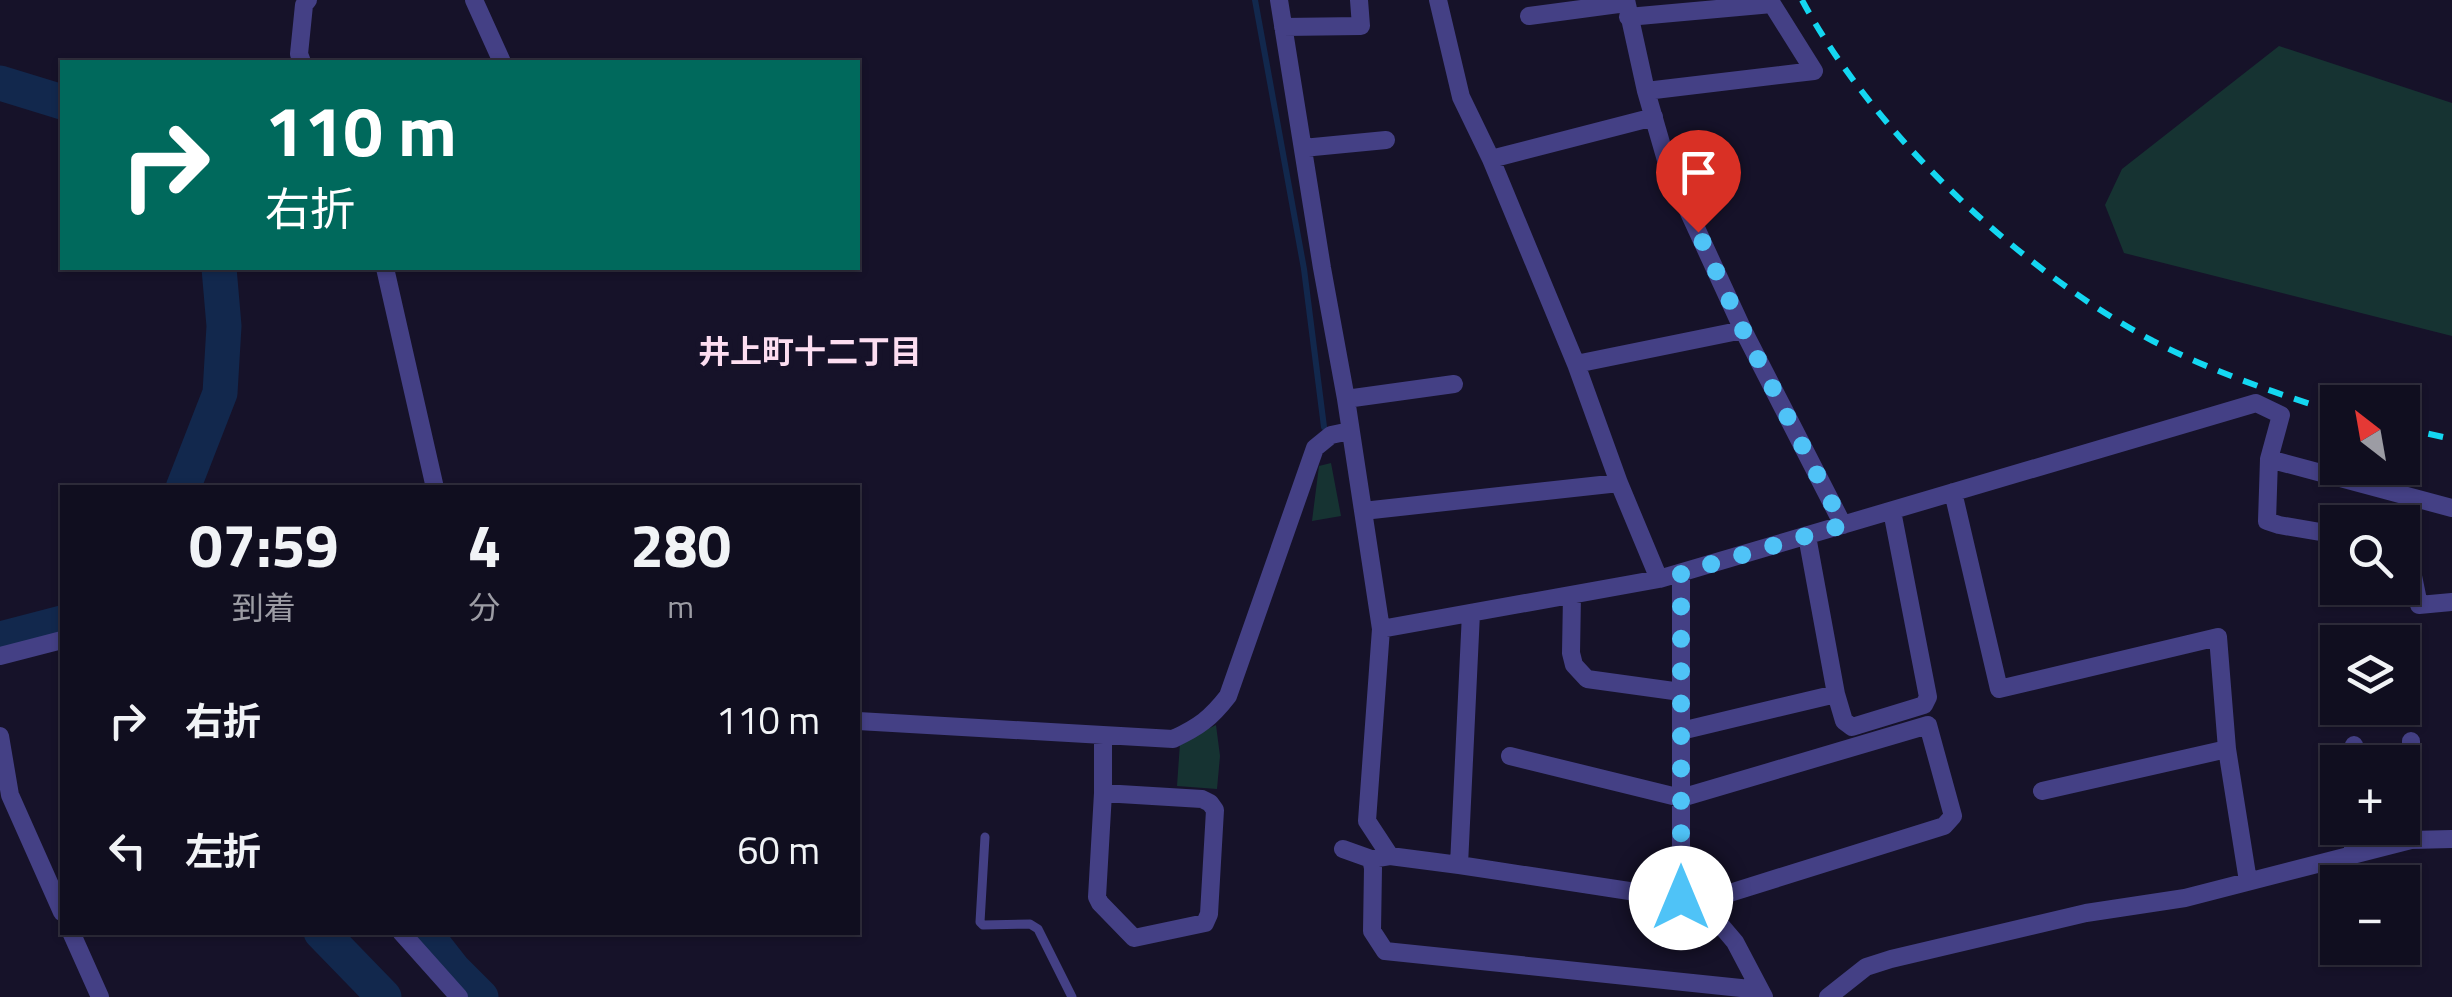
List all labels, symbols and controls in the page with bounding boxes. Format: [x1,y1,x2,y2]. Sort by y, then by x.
text: 110 m [265,77,457,183]
icon: right [100,100,230,230]
pin [1656,130,1741,233]
icon: arrive [1671,145,1726,200]
text: 右折 [265,174,355,242]
district label: 井上町十二丁目 [698,327,922,375]
north arrow [2320,385,2420,485]
map controls [2320,385,2420,965]
text: 07:59 [189,499,339,590]
text: 4 [468,499,501,590]
text: 280 [630,499,731,590]
button: search [2320,505,2420,605]
text: m [667,582,694,630]
text: 到着 [232,583,296,631]
text: 分 [468,583,500,631]
button: layers [2320,625,2420,725]
text: 110 m [716,691,820,749]
text: 右折 [185,692,261,750]
icon: right [100,693,155,748]
button: + [2320,745,2420,845]
text: 60 m [737,821,820,879]
text: 左折 [185,822,261,880]
icon: left [100,823,155,878]
position arrow [1629,846,1733,950]
button: − [2320,865,2420,965]

